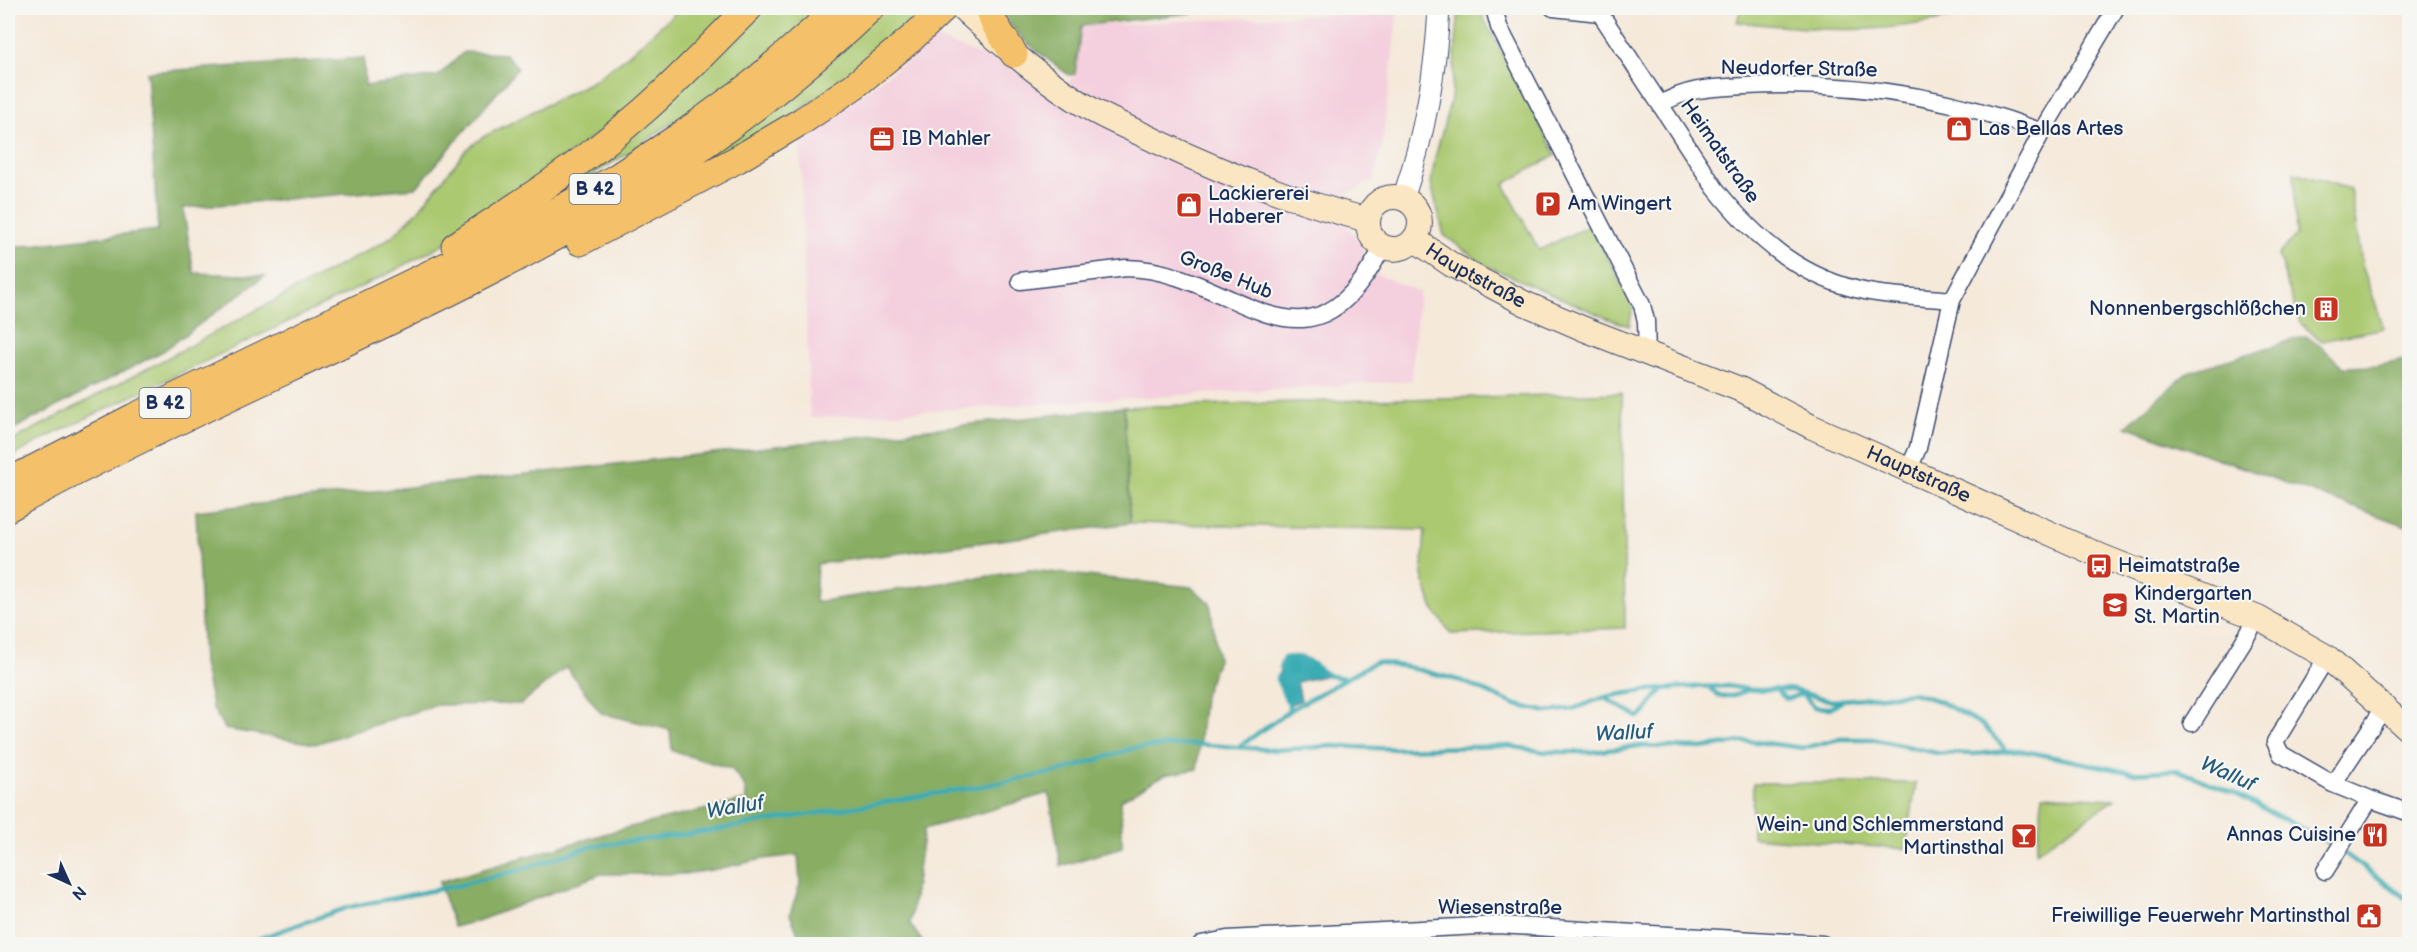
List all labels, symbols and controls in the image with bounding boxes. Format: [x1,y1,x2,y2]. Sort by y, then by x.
street label: Neudorfer Straße [1720,56,1878,82]
street label: Heimatstraße [1675,94,1765,208]
shop icon: Las Bellas Artes [1944,114,1974,144]
place label: Las Bellas Artes [1978,117,2124,141]
office icon: IB Mahler [867,124,897,154]
place label: IB Mahler [902,127,991,151]
road number: B 42 [570,174,620,204]
place label: Lackiererei Haberer [1208,182,1309,229]
parking icon: Am Wingert [1533,189,1563,219]
shop icon: Lackiererei Haberer [1174,190,1204,220]
place label: Am Wingert [1568,192,1672,216]
street label: Hauptstraße [1421,238,1530,314]
street label: Große Hub [1176,245,1276,305]
building icon: Nonnenbergschlößchen [2311,294,2341,324]
place label: Nonnenbergschlößchen [2089,297,2306,321]
road number: B 42 [140,388,190,418]
street label: Hauptstraße [1863,441,1974,508]
bus stop icon: Heimatstraße [2084,551,2114,581]
place label: Heimatstraße [2118,554,2240,578]
place label: Kindergarten St. Martin [2134,582,2252,629]
school or university icon: Kindergarten St. Martin [2100,590,2130,620]
water label: Walluf [1594,719,1656,747]
water label: Walluf [2197,751,2262,798]
water label: Walluf [705,790,768,824]
place label: Wein- und Schlemmerstand Martinsthal [1757,813,2004,860]
restaurant icon: Annas Cuisine [2360,820,2390,850]
bar icon: Wein- und Schlemmerstand Martinsthal [2009,821,2039,851]
place label: Annas Cuisine [2227,823,2356,847]
north arrow [39,853,99,913]
text: N [68,882,90,904]
street label: Wiesenstraße [1438,896,1562,920]
public building icon: Freiwillige Feuerwehr Martinsthal [2354,901,2384,931]
place label: Freiwillige Feuerwehr Martinsthal [2051,904,2350,928]

